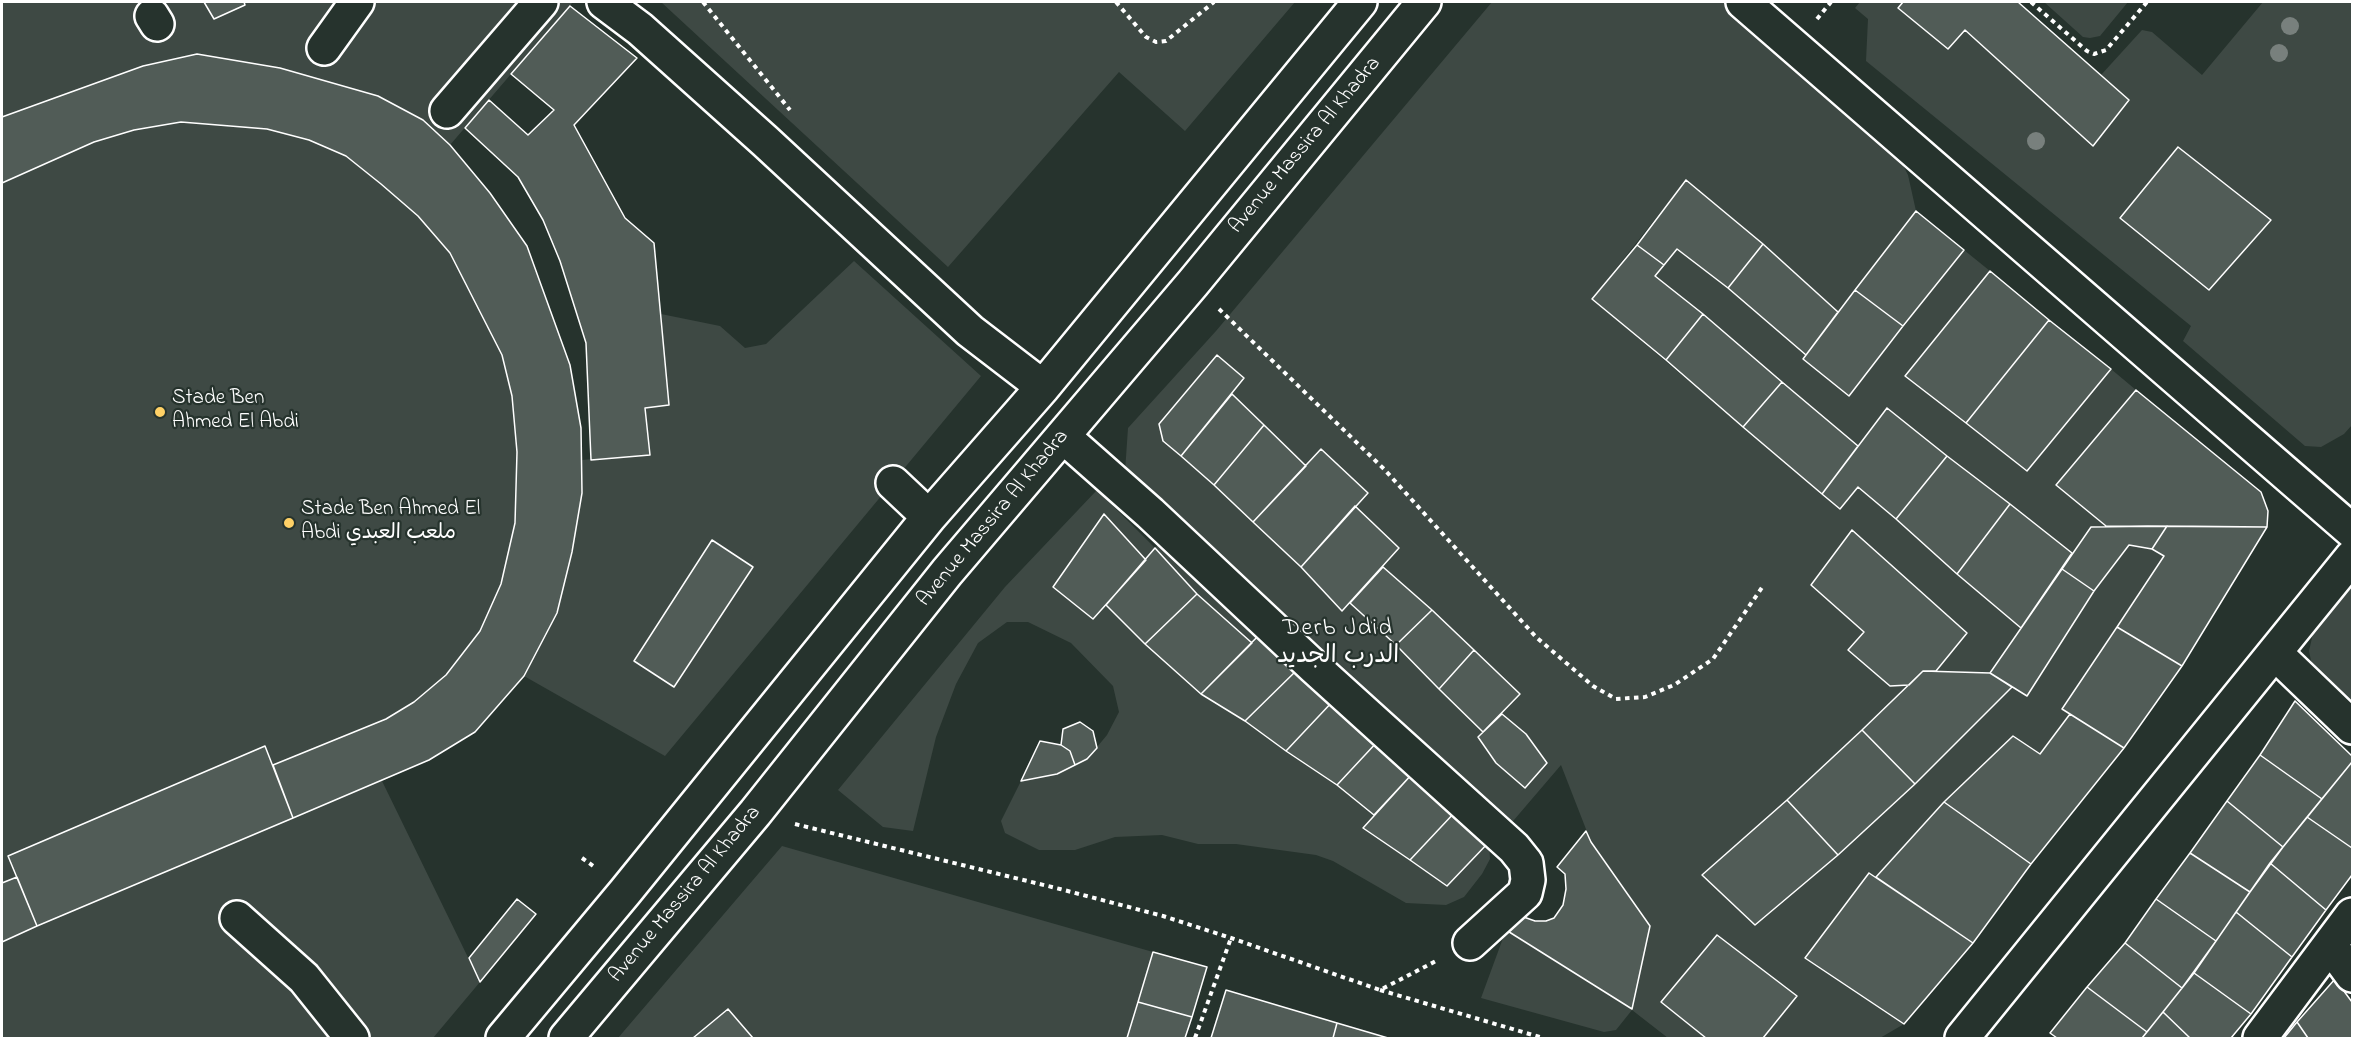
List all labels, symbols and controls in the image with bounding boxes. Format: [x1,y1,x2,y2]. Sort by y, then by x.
street label: Avenue Massira Al Khadra [1225,52,1387,240]
place label: Stade Ben Ahmed El Abdi [172,387,299,437]
marker: Stade Ben Ahmed El Abdi [153,405,167,419]
street label: Avenue Massira Al Khadra [913,425,1075,613]
place label: Stade Ben Ahmed El Abdi ملعب العبدي [301,498,480,548]
marker: Stade Ben Ahmed El Abdi ملعب العبدي [282,516,296,530]
district label: Derb Jdid الدرب الجديد [1277,616,1399,672]
street label: Avenue Massira Al Khadra [605,801,767,989]

